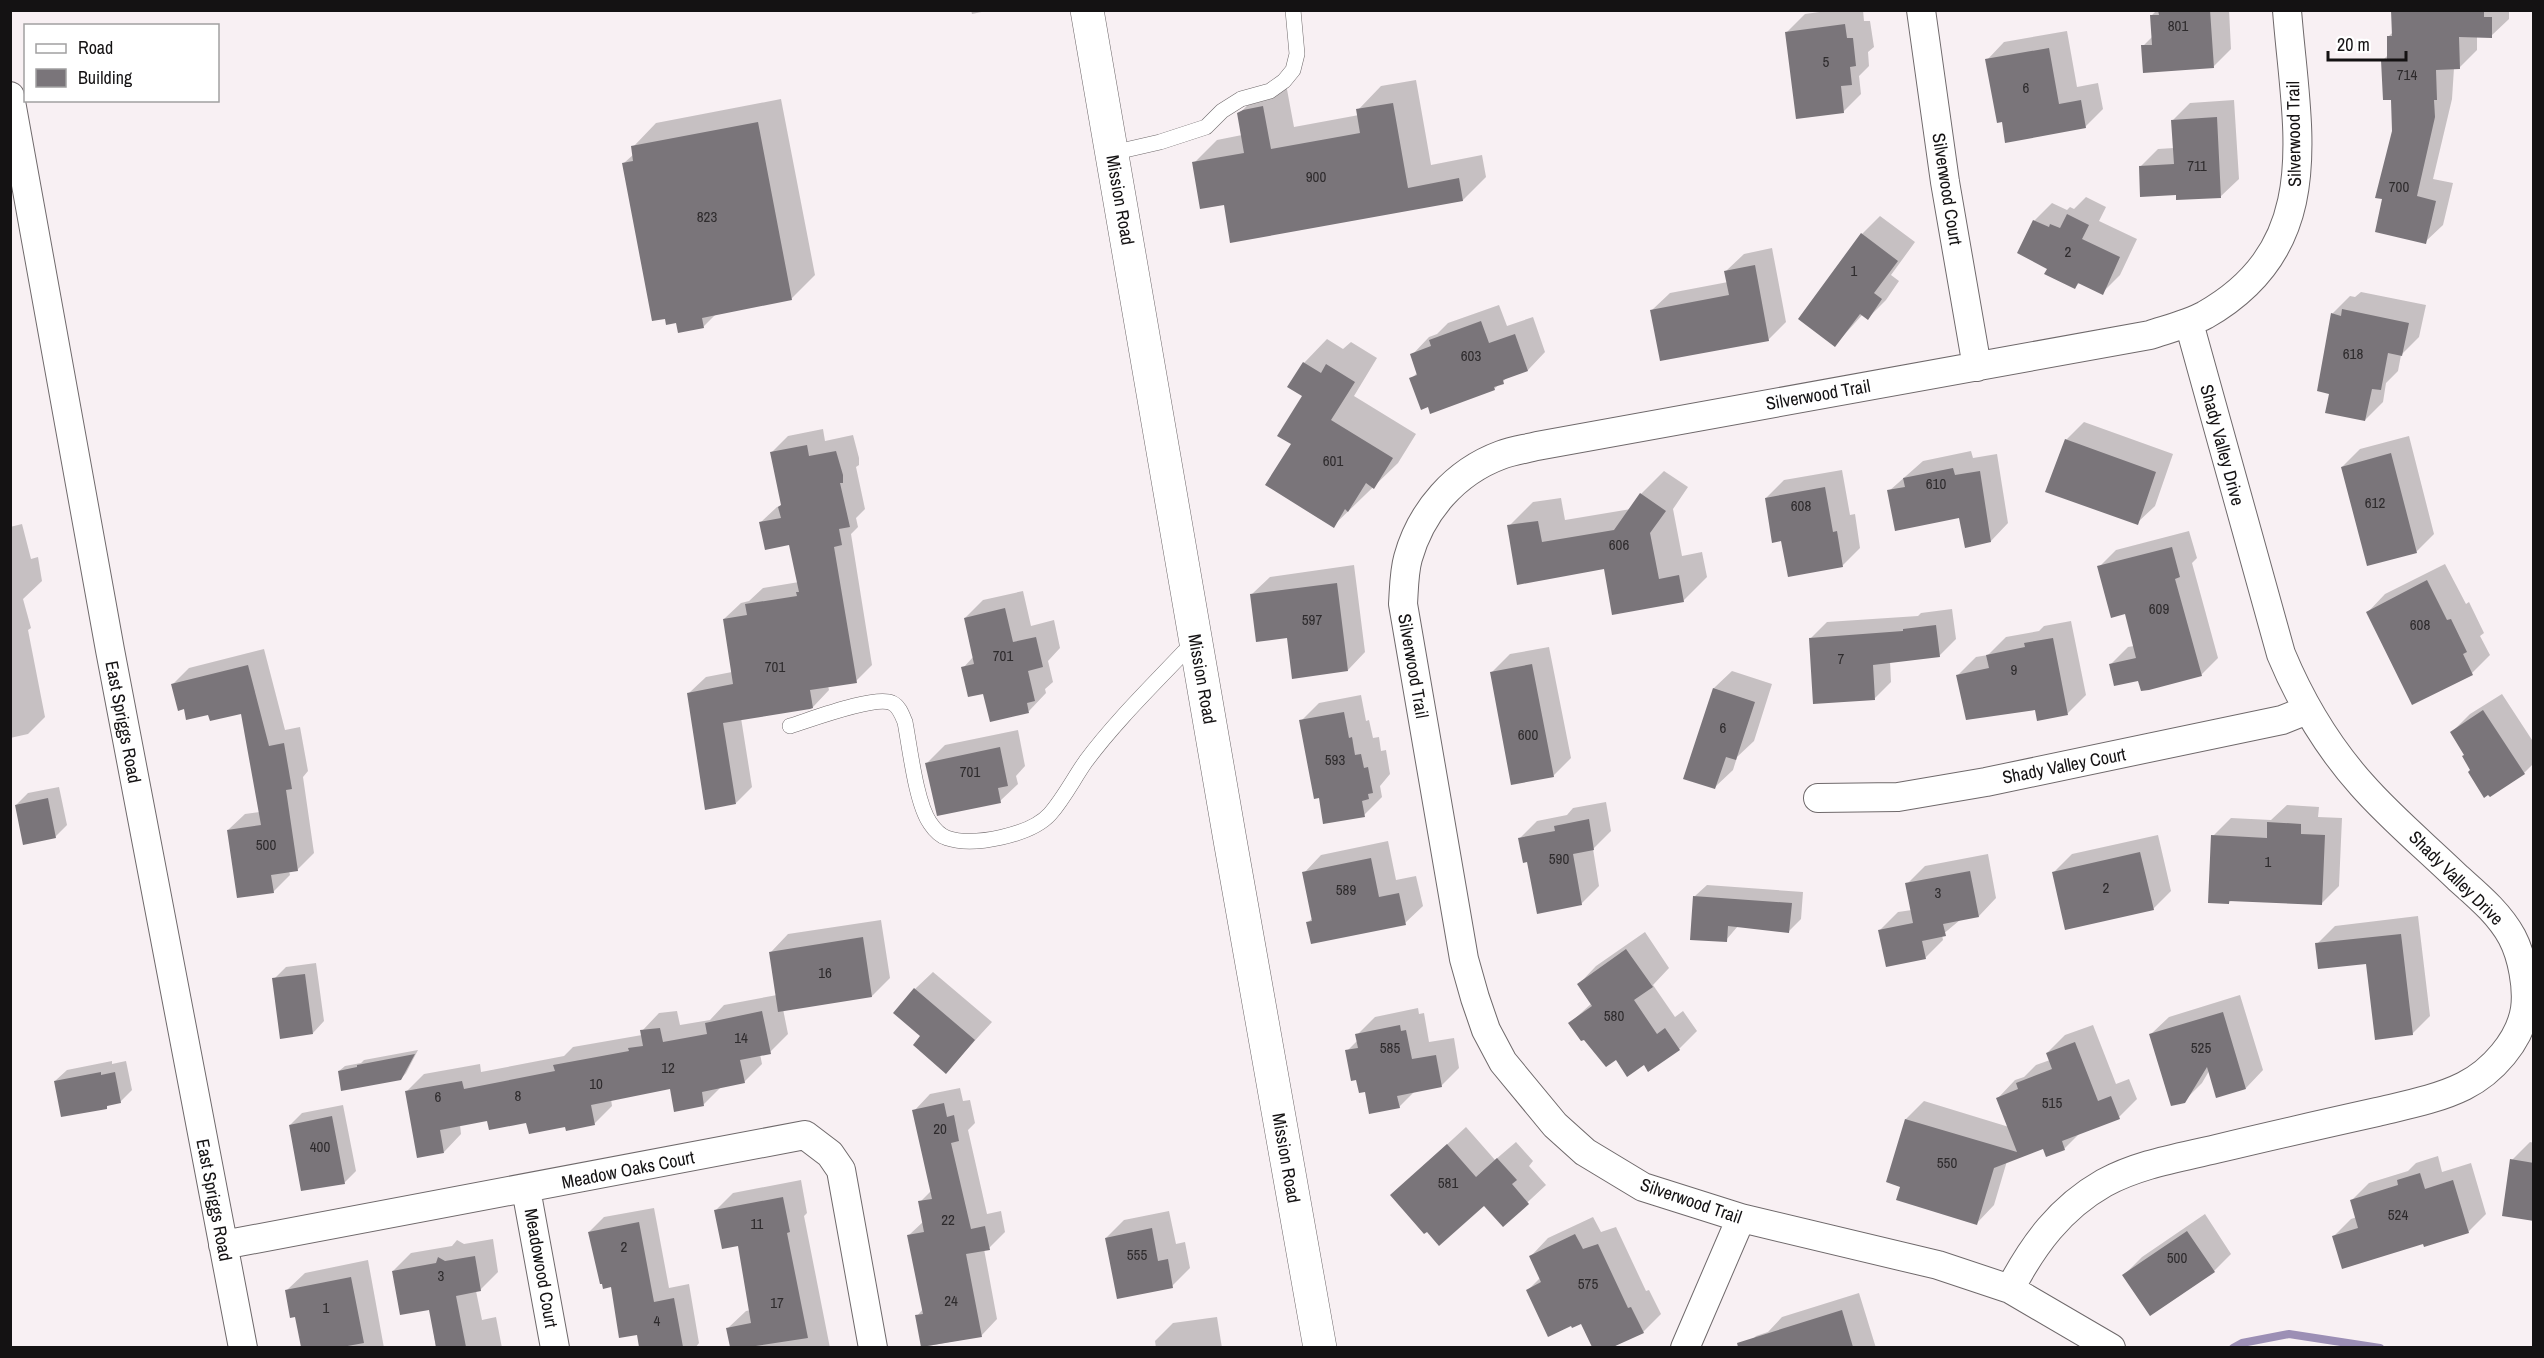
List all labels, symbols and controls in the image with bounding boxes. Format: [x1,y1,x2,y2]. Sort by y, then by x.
house number: 801 [2168,15,2188,36]
legend [24,24,219,102]
scale bar [2328,24,2406,62]
text: 20 m [2337,32,2370,57]
text: Road [78,35,113,60]
house number: 5 [1823,51,1830,72]
house number: 714 [2397,64,2417,85]
text: Building [78,65,133,90]
house number: 6 [2023,77,2030,98]
street label: Silverwood Trail [2280,81,2307,187]
street label: Silverwood Court [1926,131,1969,247]
street label: Mission Road [1100,153,1141,247]
house number: 711 [2187,155,2207,176]
house number: 900 [1306,166,1326,187]
house number: 700 [2389,176,2409,197]
house number: 823 [697,206,717,227]
house number: 2 [2065,241,2072,262]
house number: 1 [1851,260,1858,281]
house number: 618 [2343,343,2363,364]
house number: 603 [1461,345,1481,366]
street label: Silverwood Trail [1764,373,1872,416]
street label: Shady Valley Drive [2194,382,2251,508]
house number: 601 [1323,450,1343,471]
house number: 610 [1926,473,1946,494]
house number: 612 [2365,492,2385,513]
house number: 608 [1791,495,1811,516]
house number: 606 [1609,534,1629,555]
house number: 609 [2149,598,2169,619]
house number: 597 [1302,609,1322,630]
street label: Silverwood Trail [1392,612,1435,720]
house number: 608 [2410,614,2430,635]
street label: Mission Road [1182,632,1223,726]
house number: 701 [993,645,1013,666]
house number: 7 [1838,648,1845,669]
house number: 701 [765,656,785,677]
street label: East Spriggs Road [99,659,148,785]
house number: 9 [2011,659,2018,680]
house number: 6 [1720,717,1727,738]
house number: 600 [1518,724,1538,745]
street label: Shady Valley Court [2000,741,2128,790]
house number: 593 [1325,749,1345,770]
house number: 701 [960,761,980,782]
street label: Shady Valley Drive [2404,825,2509,930]
house number: 500 [256,834,276,855]
house number: 590 [1549,848,1569,869]
house number: 1 [2265,851,2272,872]
house number: 2 [2103,877,2110,898]
house number: 589 [1336,879,1356,900]
house number: 3 [1935,882,1942,903]
house number: 16 [818,962,832,983]
house number: 580 [1604,1005,1624,1026]
house number: 14 [734,1027,748,1048]
house number: 585 [1380,1037,1400,1058]
house number: 525 [2191,1037,2211,1058]
house number: 12 [661,1057,675,1078]
house number: 10 [589,1073,603,1094]
house number: 8 [515,1085,522,1106]
house number: 6 [435,1086,442,1107]
house number: 515 [2042,1092,2062,1113]
street label: Mission Road [1266,1111,1307,1205]
house number: 20 [933,1118,947,1139]
house number: 400 [310,1136,330,1157]
street label: East Spriggs Road [190,1137,239,1263]
street label: Meadow Oaks Court [559,1144,696,1195]
house number: 550 [1937,1152,1957,1173]
street label: Silverwood Trail [1637,1171,1745,1230]
house number: 581 [1438,1172,1458,1193]
house number: 524 [2388,1204,2408,1225]
street label: Meadowood Court [519,1206,564,1329]
house number: 22 [941,1209,955,1230]
house number: 11 [751,1213,764,1234]
house number: 2 [621,1236,628,1257]
house number: 555 [1127,1244,1147,1265]
house number: 500 [2167,1247,2187,1268]
house number: 3 [438,1265,445,1286]
house number: 575 [1578,1273,1598,1294]
house number: 24 [944,1290,958,1311]
house number: 17 [770,1292,784,1313]
house number: 1 [323,1297,330,1318]
house number: 4 [654,1310,661,1331]

